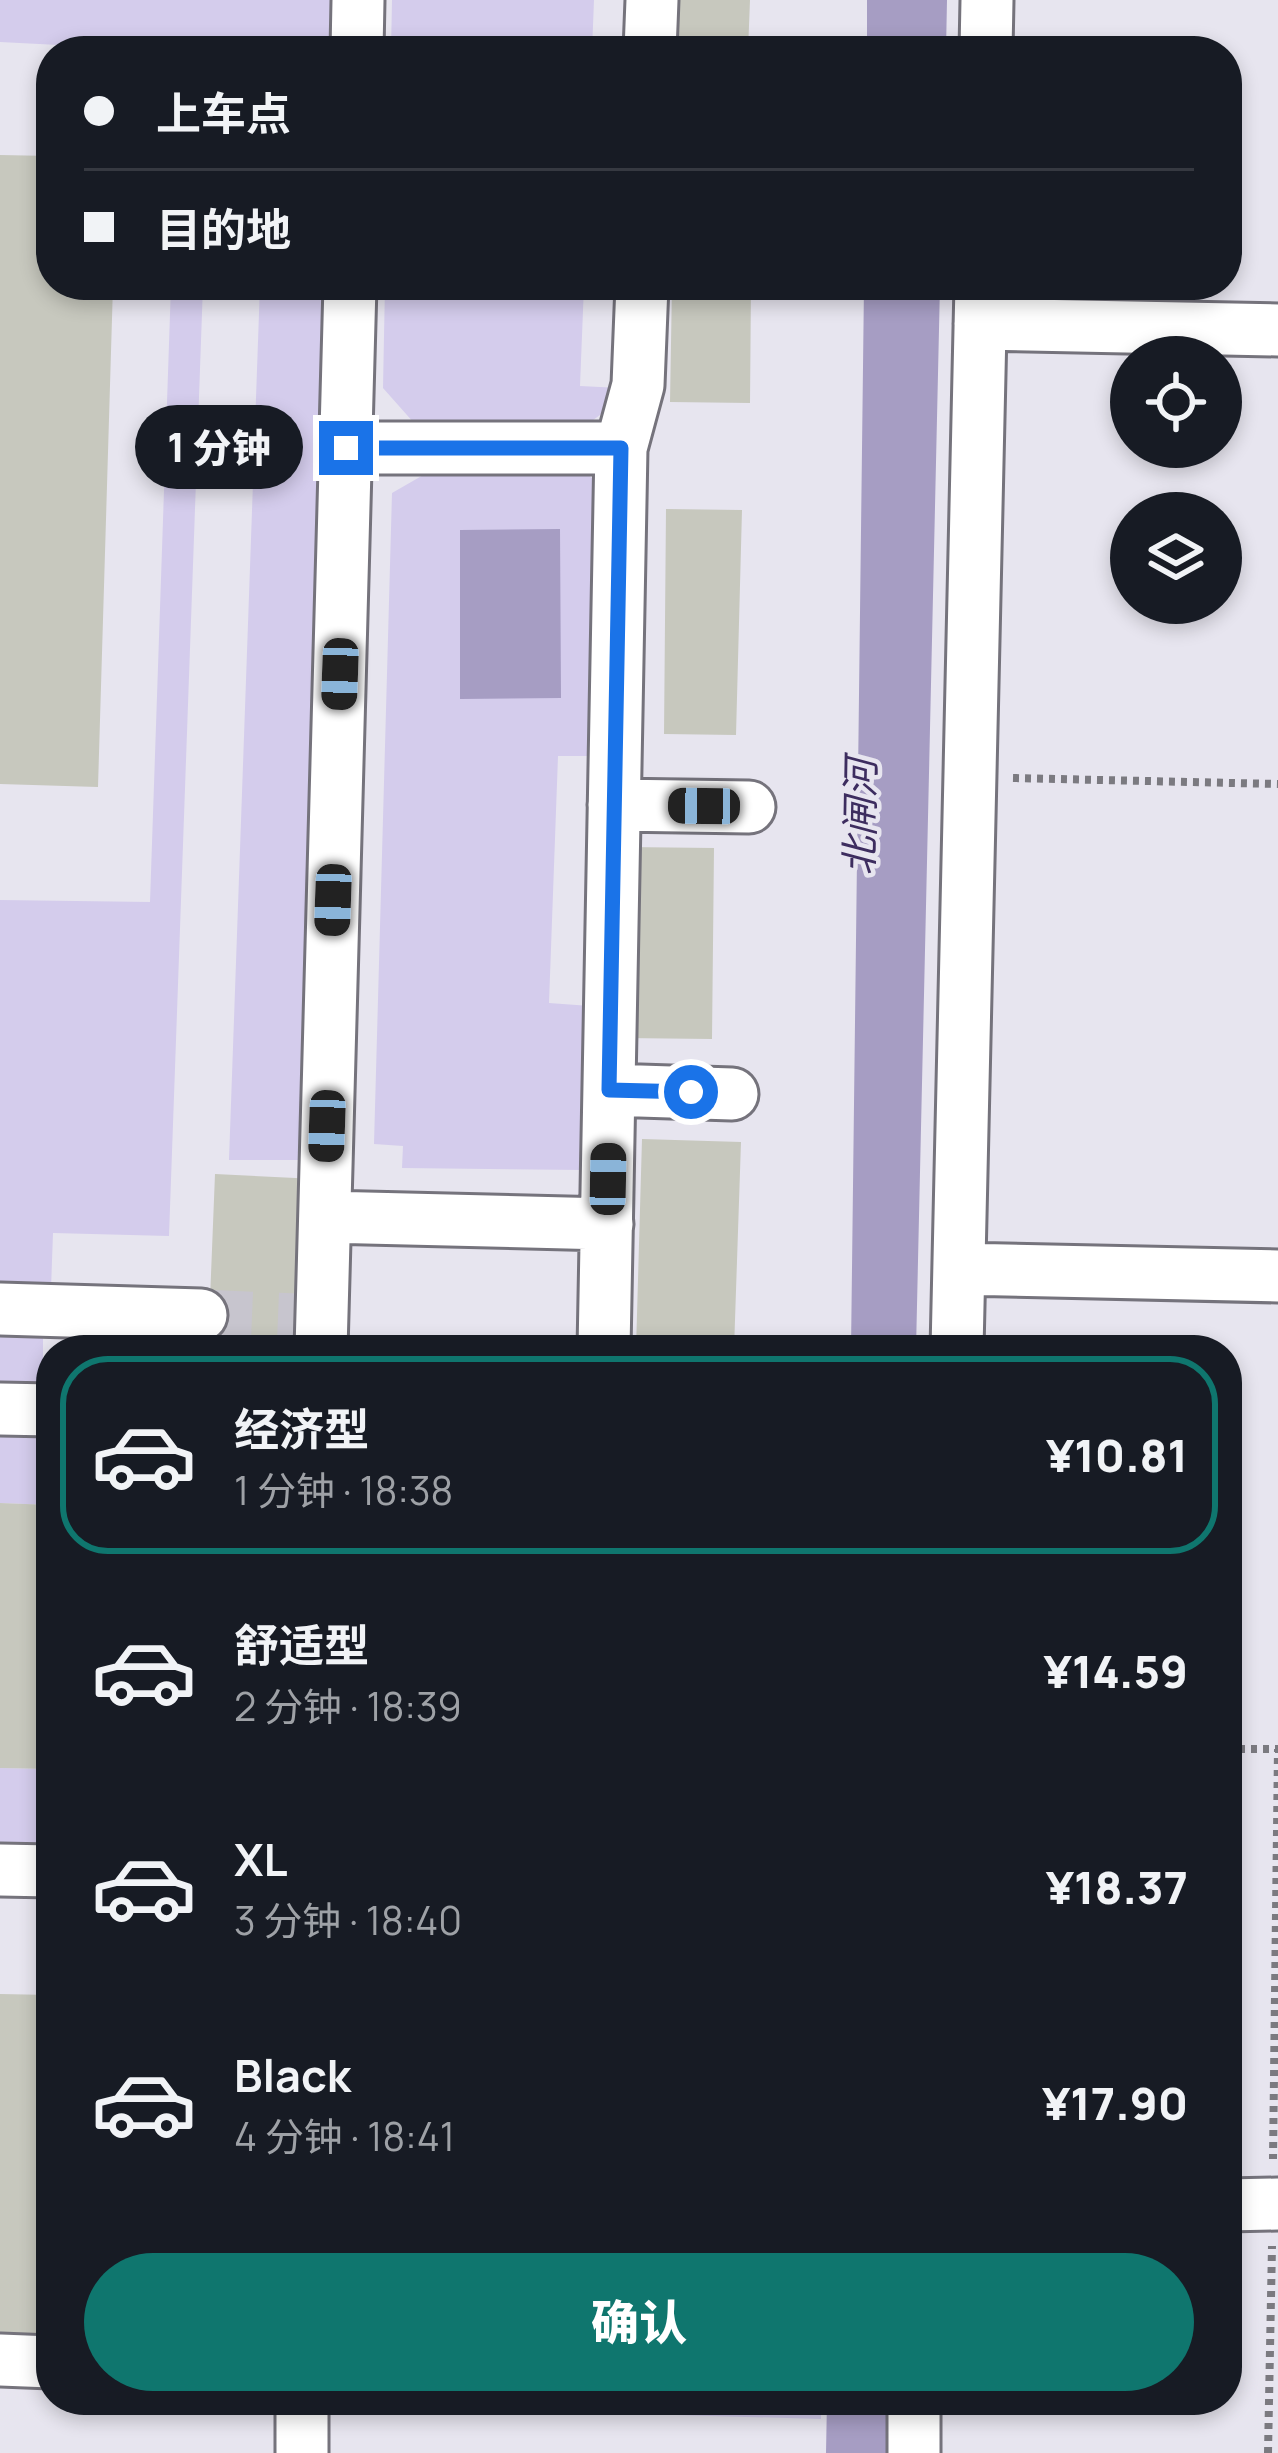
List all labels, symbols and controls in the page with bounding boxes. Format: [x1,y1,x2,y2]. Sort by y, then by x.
text: 上车点 [156,82,291,144]
text: 目的地 [156,198,291,260]
map controls [1110,336,1242,624]
button: locate [1110,336,1242,468]
callout: 1 分钟 [136,406,304,490]
text: 1 分钟 [167,420,271,474]
route end [319,421,373,475]
button: layers [1110,492,1242,624]
car [321,637,359,711]
water label: 北闸河 [831,751,887,876]
car [668,787,740,825]
car [314,863,352,937]
route start [664,1065,718,1119]
car [308,1089,346,1163]
car [589,1143,627,1215]
text: 经济型 [234,1398,369,1460]
icon: car [90,1401,198,1509]
text: ¥10.81 [1046,1424,1188,1486]
text: 1 分钟 · 18:38 [234,1463,453,1517]
text: 舒适型 [234,1614,369,1676]
icon: car [90,1617,198,1725]
text: ¥14.59 [1044,1640,1188,1702]
text: 2 分钟 · 18:39 [234,1679,462,1733]
text: XL [234,1828,288,1890]
icon: car [90,1833,198,1941]
text: ¥18.37 [1046,1856,1188,1918]
text: 3 分钟 · 18:40 [234,1893,462,1947]
text: Black [234,2044,351,2106]
icon: car [90,2049,198,2157]
text: ¥17.90 [1042,2072,1188,2134]
text: 4 分钟 · 18:41 [234,2109,455,2163]
button: 确认 [84,2253,1194,2391]

